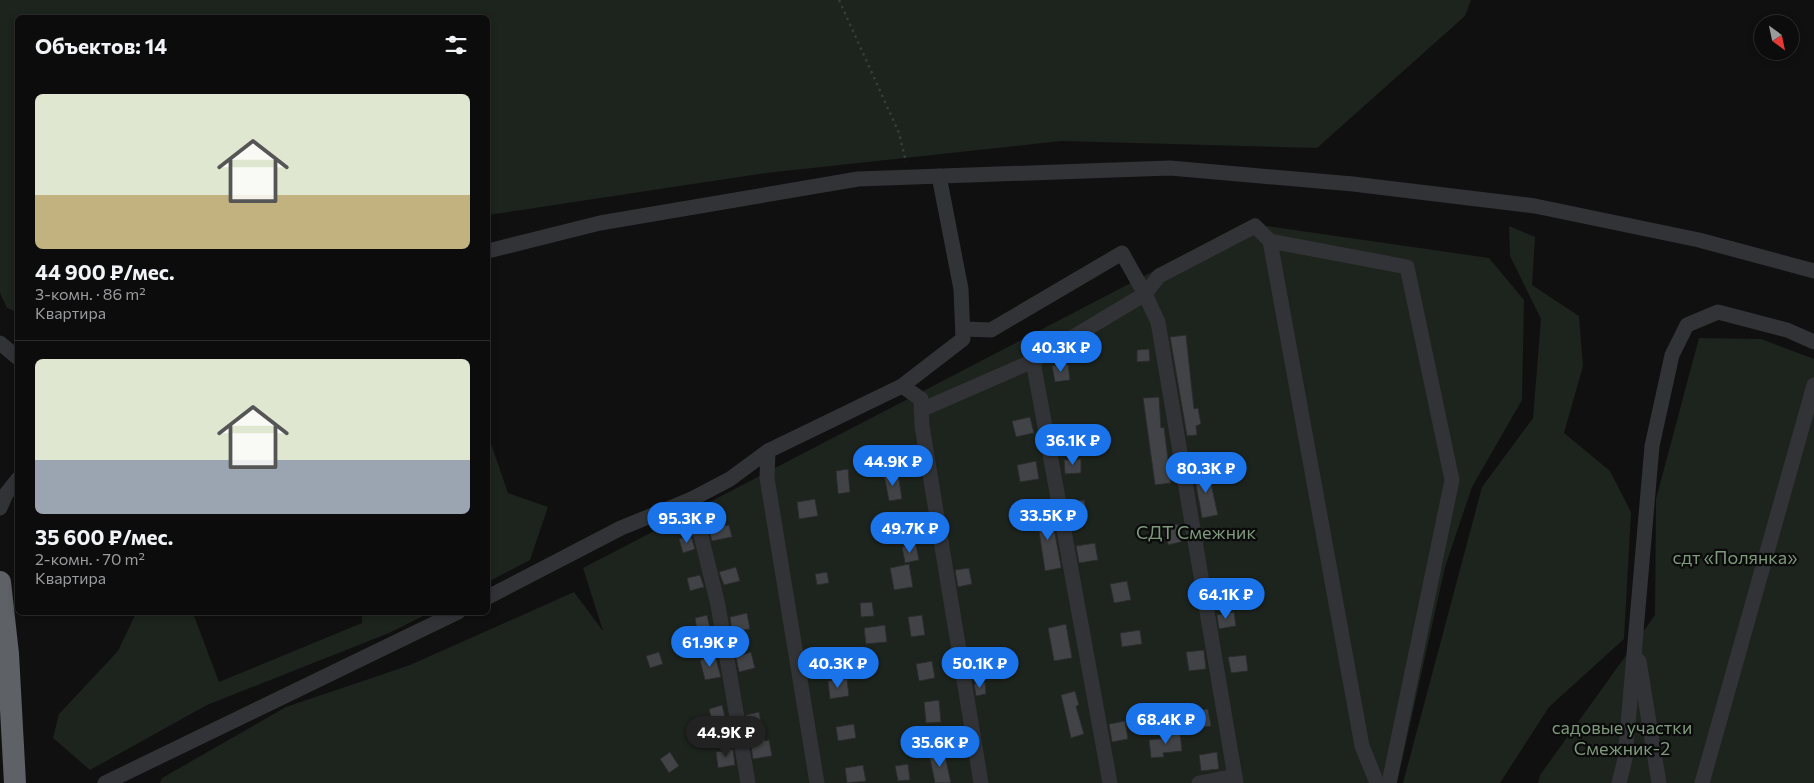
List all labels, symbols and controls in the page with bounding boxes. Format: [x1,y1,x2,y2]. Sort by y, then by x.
north arrow [1754,15,1799,60]
map controls [1754,15,1799,60]
icon: filters [442,31,470,59]
text: Объектов: 14 [35,33,167,58]
icon: home [208,126,298,216]
text: 44 900 ₽/мес. [35,259,175,284]
text: 3-комн. · 86 m² [35,284,146,303]
text: Квартира [35,303,106,322]
pin: 40.3K ₽ [1015,330,1107,373]
text: 40.3K ₽ [1032,337,1090,356]
icon: home [208,392,298,482]
pin: 36.1K ₽ [1027,424,1119,466]
text: 36.1K ₽ [1046,430,1100,449]
pin: 44.9K ₽ [847,444,939,487]
text: 44.9K ₽ [864,451,922,470]
pin: 80.3K ₽ [1160,452,1252,494]
text: 80.3K ₽ [1177,458,1235,477]
pin: 33.5K ₽ [1002,498,1094,541]
pin: 95.3K ₽ [641,502,733,544]
text: 33.5K ₽ [1020,505,1076,524]
text: 95.3K ₽ [658,508,716,527]
pin: 49.7K ₽ [864,512,956,554]
text: 49.7K ₽ [881,518,939,537]
park label: СДТ Смежник [1136,521,1256,543]
text: 35 600 ₽/мес. [35,524,173,549]
park label: сдт «Полянка» [1673,546,1797,568]
text: 2-комн. · 70 m² [35,549,145,568]
text: Квартира [35,568,106,587]
pin: 64.1K ₽ [1180,578,1272,620]
text: 64.1K ₽ [1199,584,1253,603]
pin: 61.9K ₽ [664,626,756,668]
text: 61.9K ₽ [682,632,738,651]
pin: 40.3K ₽ [792,646,884,689]
pin: 50.1K ₽ [934,646,1026,689]
text: 40.3K ₽ [809,653,867,672]
text: 50.1K ₽ [953,653,1007,672]
pin: 68.4K ₽ [1120,702,1212,745]
text: 68.4K ₽ [1137,709,1195,728]
pin: 44.9K ₽ [680,716,772,758]
park label: садовые участки Смежник-2 [1552,716,1692,759]
text: 44.9K ₽ [697,722,755,741]
pin: 35.6K ₽ [894,726,986,768]
text: 35.6K ₽ [911,732,969,751]

